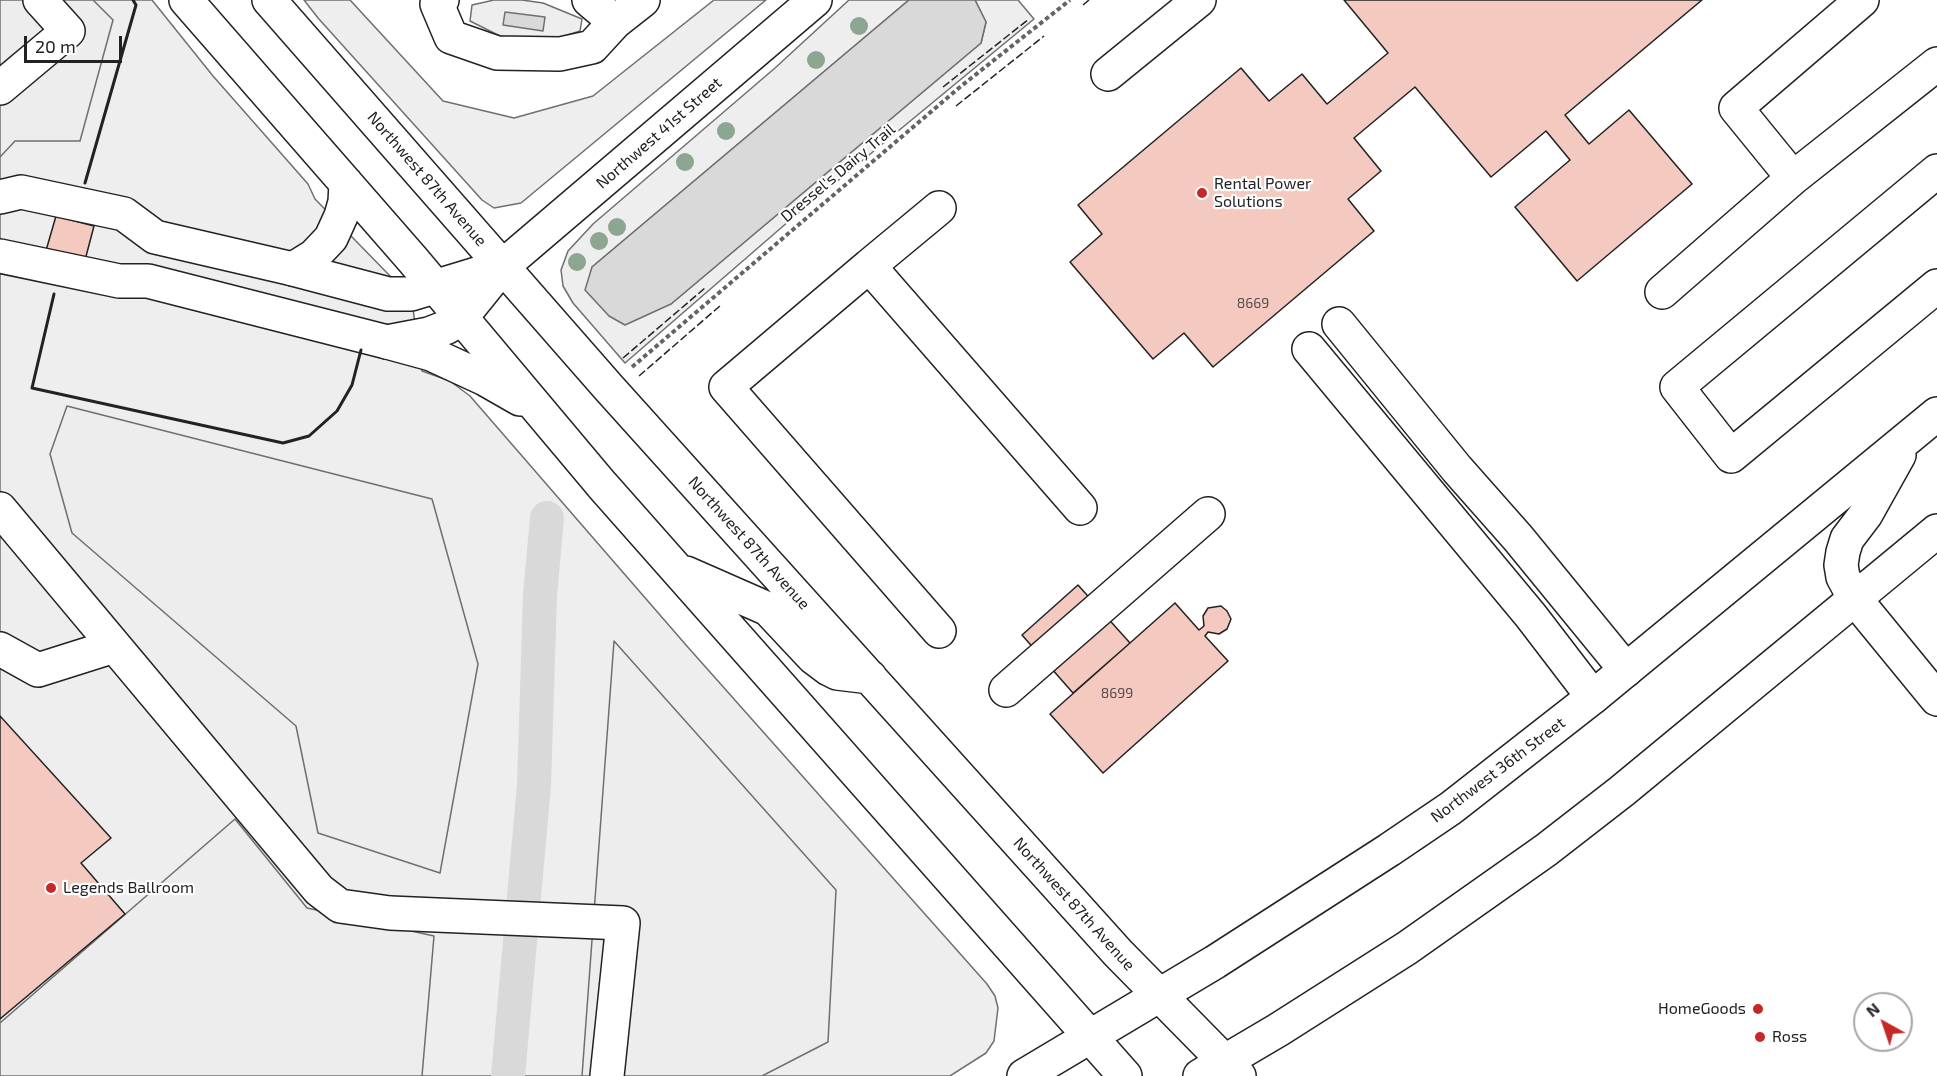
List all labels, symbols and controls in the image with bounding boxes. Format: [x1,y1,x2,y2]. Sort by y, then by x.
scale bar [27,24,124,62]
text: 20 m [35,35,76,57]
street label: Northwest 41st Street [592,73,726,193]
street label: Northwest 87th Avenue [363,108,491,250]
street label: Dressel's Dairy Trail [777,120,899,226]
place label: Rental Power Solutions [1214,174,1311,212]
marker: Rental Power Solutions [1195,186,1209,200]
house number: 8669 [1237,295,1269,311]
street label: Northwest 87th Avenue [684,473,814,613]
house number: 8699 [1101,685,1133,701]
street label: Northwest 36th Street [1427,713,1569,827]
street label: Northwest 87th Avenue [1009,834,1139,974]
place label: Legends Ballroom [63,878,194,898]
marker: Legends Ballroom [44,881,58,895]
north arrow [1853,992,1913,1052]
text: N [1862,998,1883,1020]
place label: HomeGoods [1658,999,1746,1019]
marker: HomeGoods [1751,1002,1765,1016]
place label: Ross [1772,1027,1807,1047]
marker: Ross [1753,1030,1767,1044]

